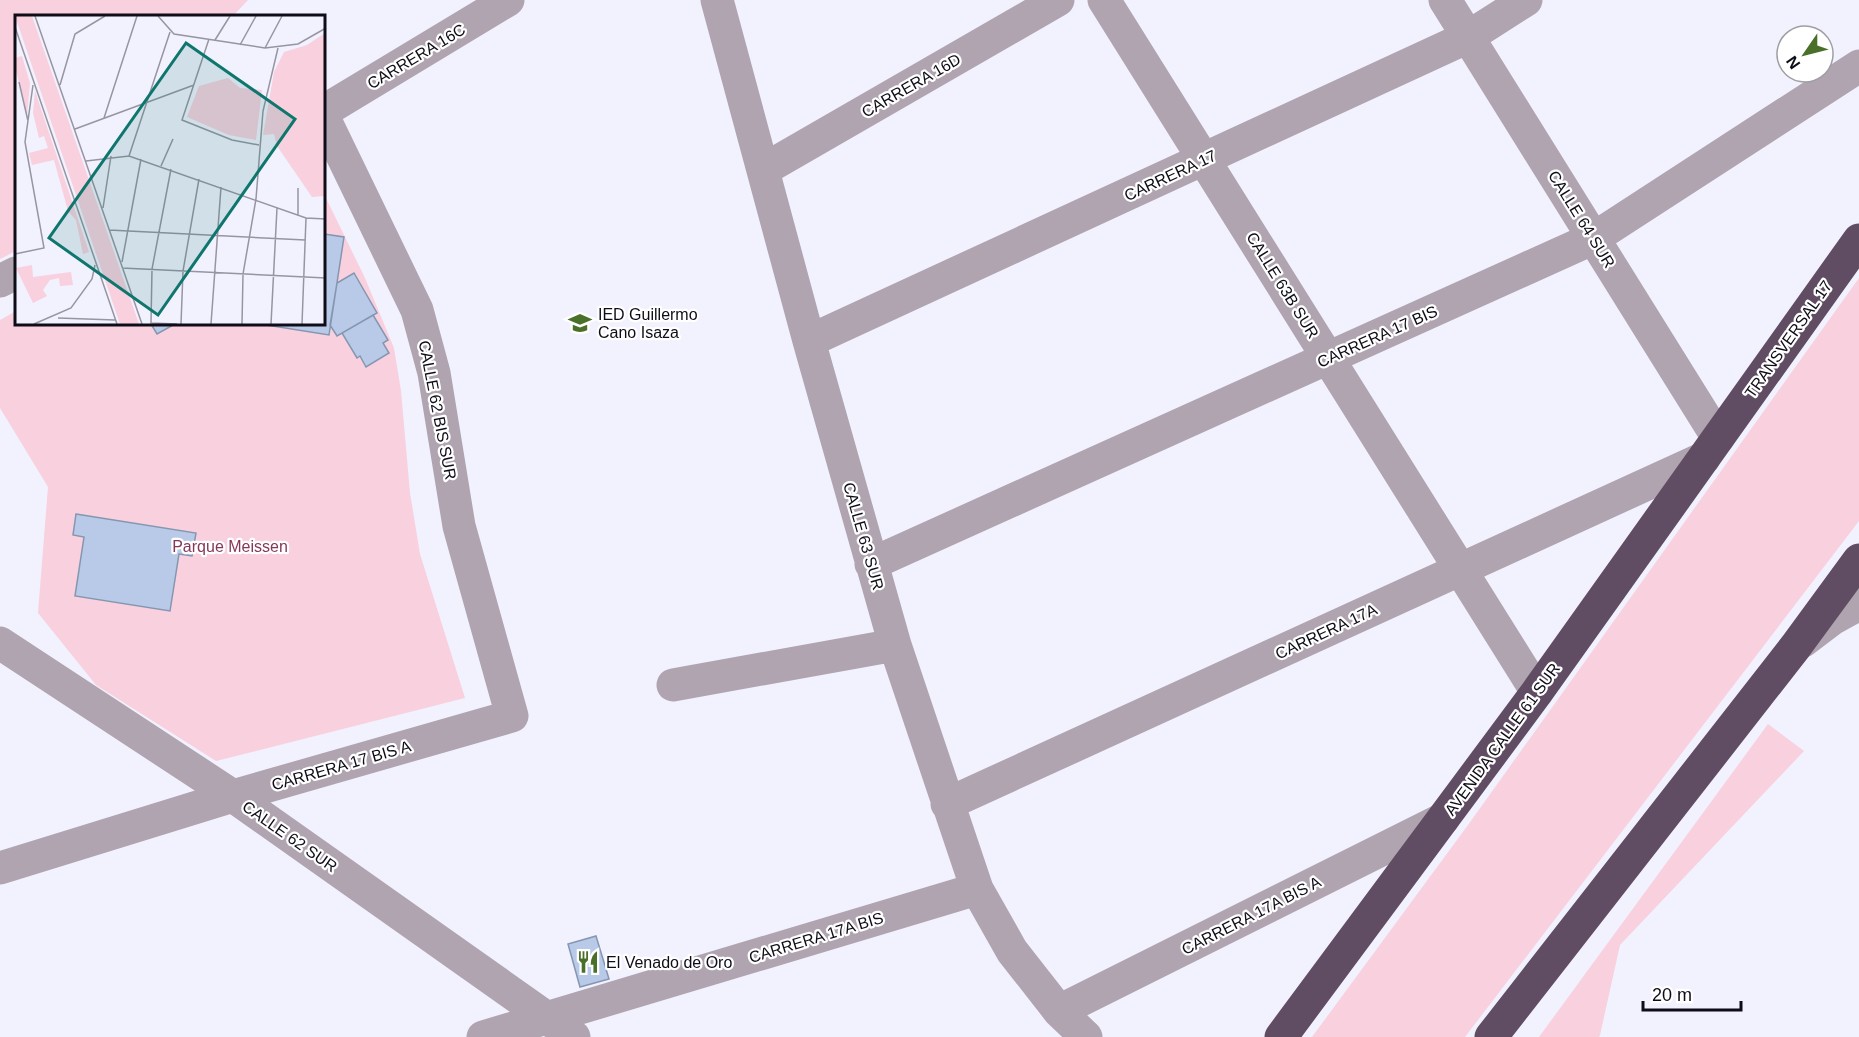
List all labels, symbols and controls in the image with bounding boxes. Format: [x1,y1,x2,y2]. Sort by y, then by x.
inset map [15,15,326,326]
street label: CARRERA 16C [364,21,468,92]
north arrow [1775,24,1835,84]
street label: CARRERA 16D [859,50,964,121]
text: N [1783,53,1803,72]
street label: CARRERA 17 [1121,147,1219,204]
street label: CALLE 64 SUR [1545,168,1618,271]
street label: CALLE 63B SUR [1243,229,1322,341]
street label: TRANSVERSAL 17 [1742,277,1835,401]
street label: CARRERA 17 BIS [1314,302,1440,371]
place label: IED Guillermo Cano Isaza [598,306,698,341]
school or university icon: IED Guillermo Cano Isaza [567,310,593,336]
street label: CALLE 62 BIS SUR [416,339,459,481]
street label: CALLE 63 SUR [840,480,887,592]
park label: Parque Meissen [172,538,288,555]
street label: CARRERA 17A [1273,600,1380,662]
street label: AVENIDA CALLE 61 SUR [1442,660,1563,819]
street label: CARRERA 17 BIS A [270,737,413,794]
street label: CALLE 62 SUR [239,798,340,875]
street label: CARRERA 17A BIS A [1179,873,1324,958]
street label: CARRERA 17A BIS [747,909,885,966]
restaurant icon: El Venado de Oro [575,949,601,975]
place label: El Venado de Oro [606,954,732,971]
scale bar [1643,974,1740,1012]
text: 20 m [1652,985,1692,1005]

